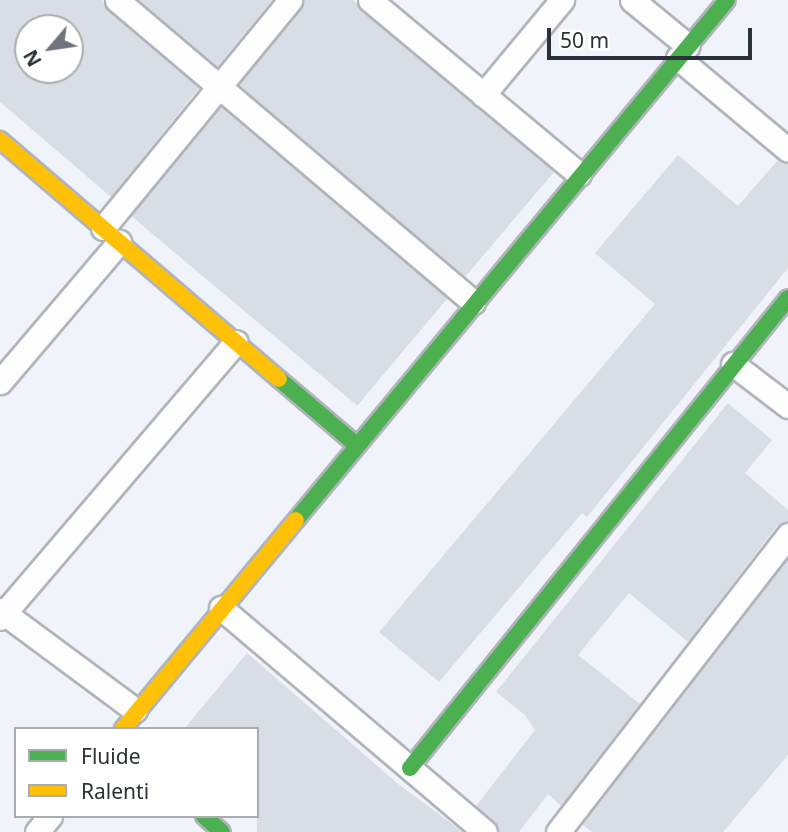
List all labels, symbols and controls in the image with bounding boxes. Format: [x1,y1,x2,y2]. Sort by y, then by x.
north arrow [14,14,84,84]
scale bar [550,14,755,58]
text: 50 m [560,26,609,54]
text: N [17,45,48,71]
legend [14,727,259,818]
text: Fluide [81,742,140,770]
text: Ralenti [81,777,149,805]

